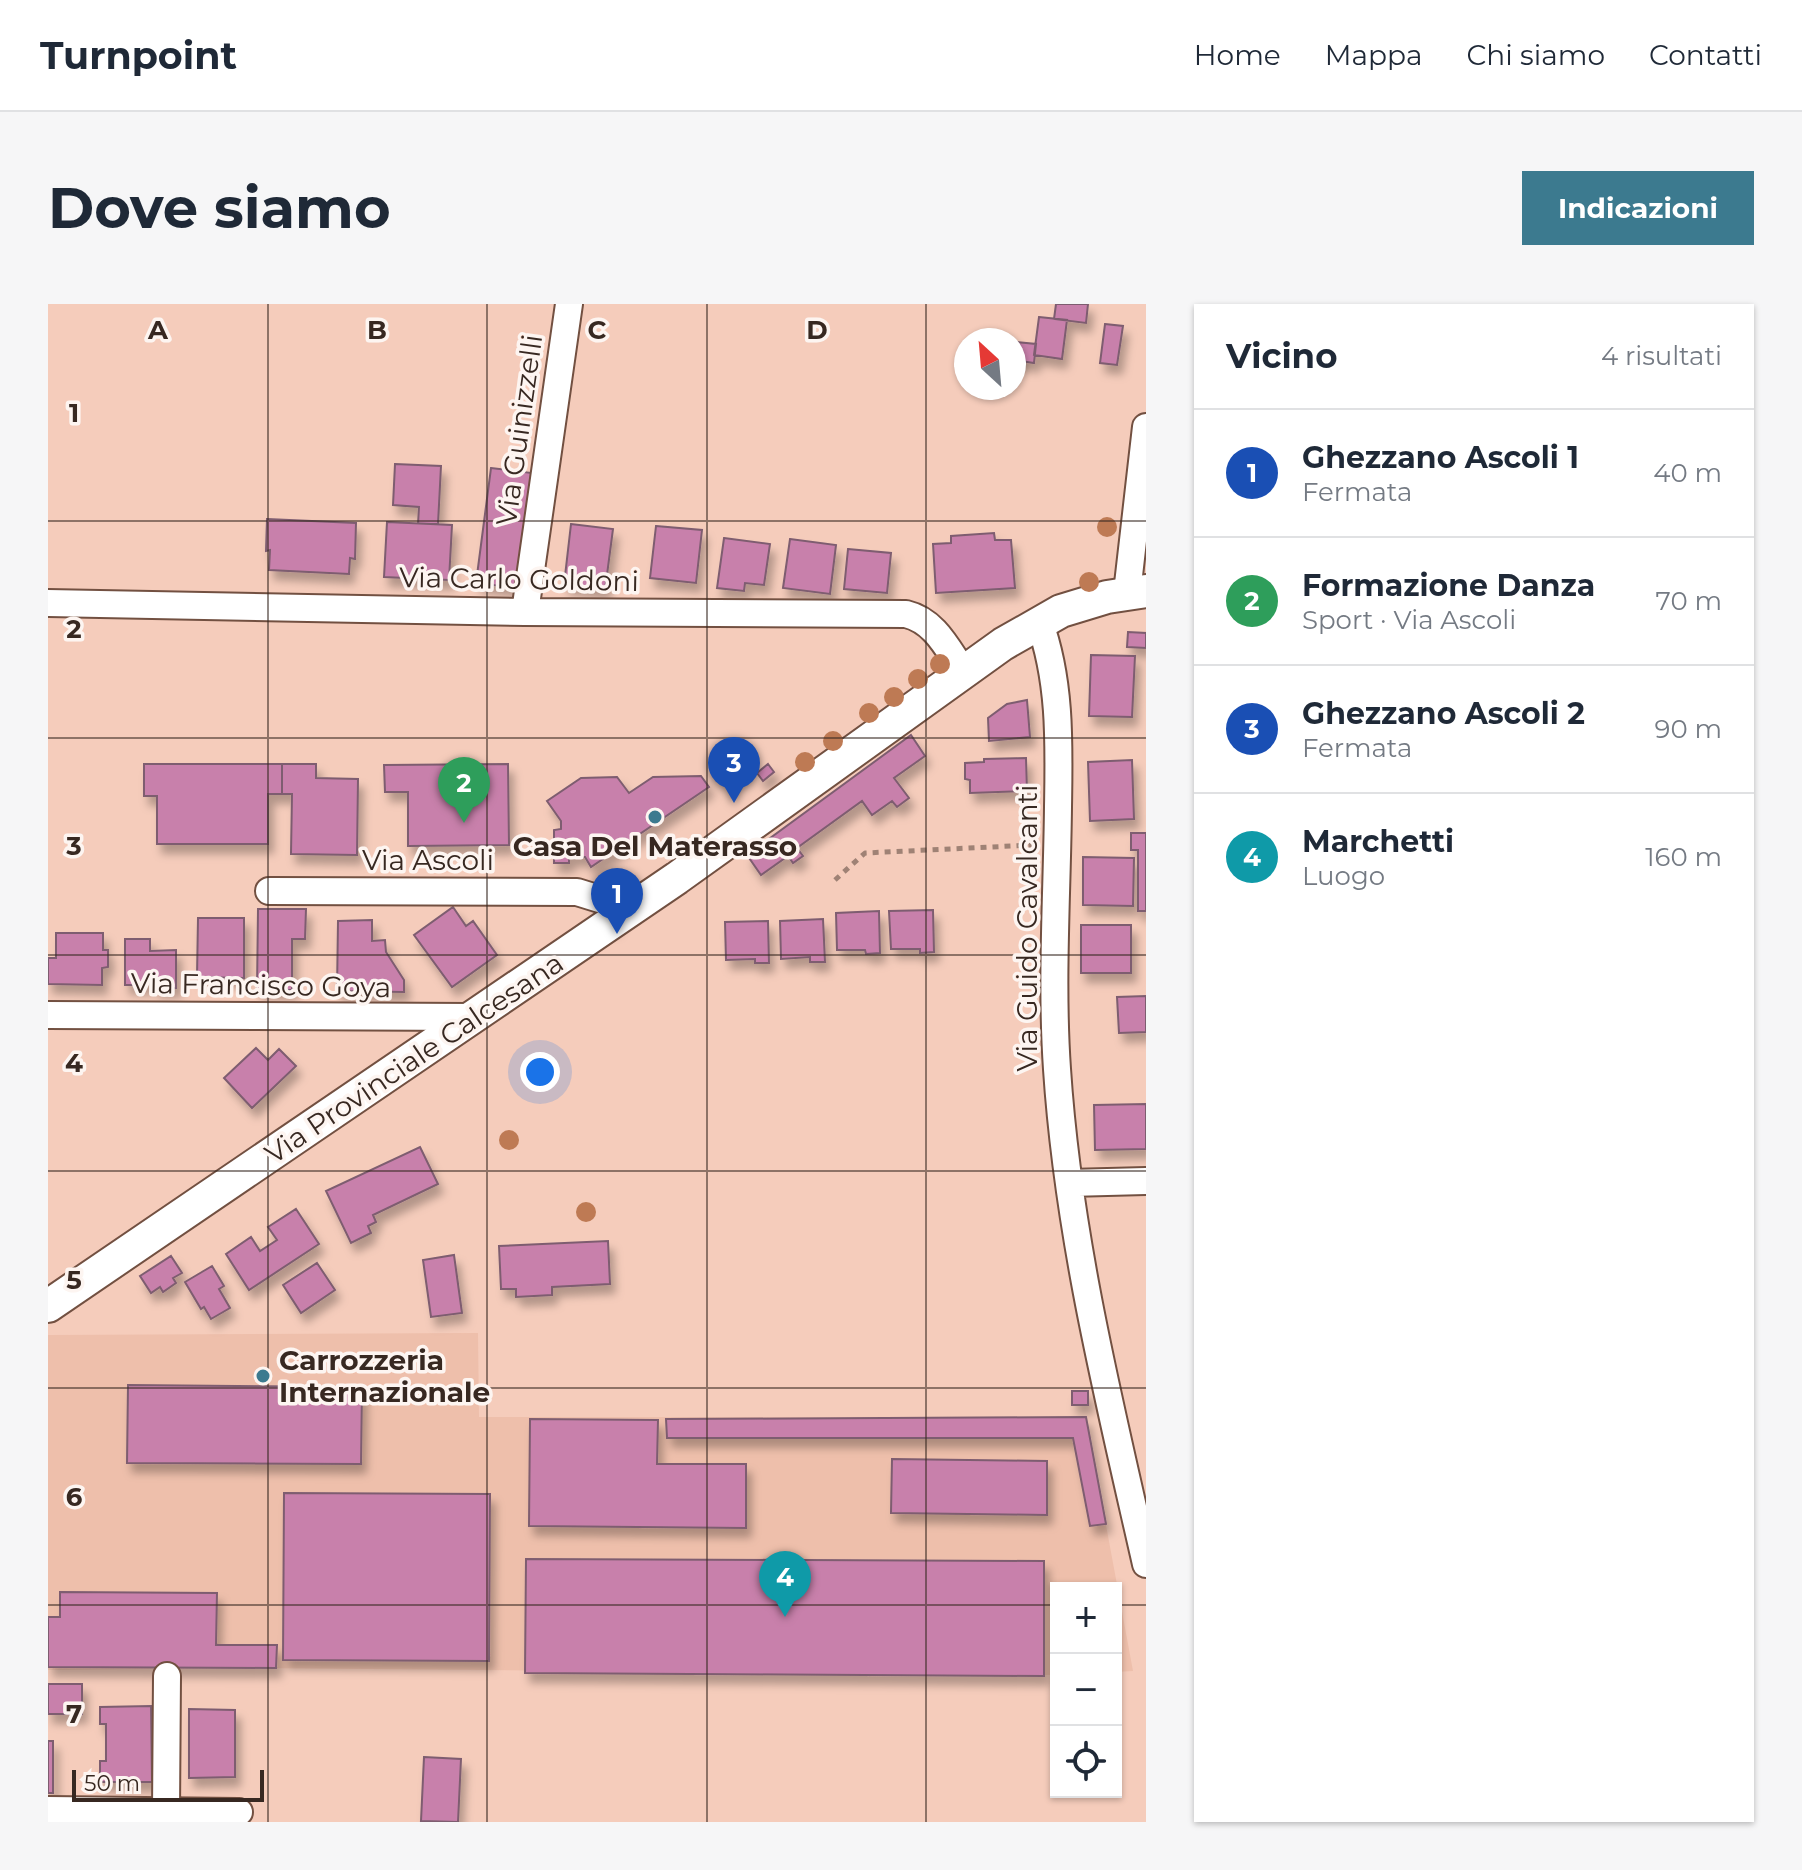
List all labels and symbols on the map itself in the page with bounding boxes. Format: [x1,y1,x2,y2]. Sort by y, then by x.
text: A [147,314,169,346]
text: B [367,314,387,346]
text: C [588,314,607,346]
text: D [806,314,828,346]
north arrow [954,328,1026,400]
street label: Via Guinizzelli [489,332,549,528]
text: 1 [69,397,79,429]
street label: Via Carlo Goldoni [399,560,639,598]
text: 2 [66,613,82,645]
pin: 3 [708,737,760,803]
pin: 2 [438,757,490,823]
street label: Via Guido Cavalcanti [1010,785,1044,1071]
marker: Casa Del Materasso [646,808,664,826]
place label: Casa Del Materasso [513,829,797,863]
text: 3 [65,830,82,862]
street label: Via Ascoli [362,843,494,877]
pin: 1 [591,868,643,934]
street label: Via Provinciale Calcesana [258,945,570,1171]
street label: Via Francisco Goya [130,966,392,1004]
text: 4 [65,1047,83,1079]
your location [520,1052,560,1092]
text: 5 [66,1264,82,1296]
place label: Carrozzeria Internazionale [279,1343,490,1409]
marker: Carrozzeria Internazionale [254,1367,272,1385]
text: 6 [66,1481,83,1513]
pin: 4 [759,1551,811,1617]
text: 7 [66,1698,82,1730]
scale bar [72,1766,264,1802]

